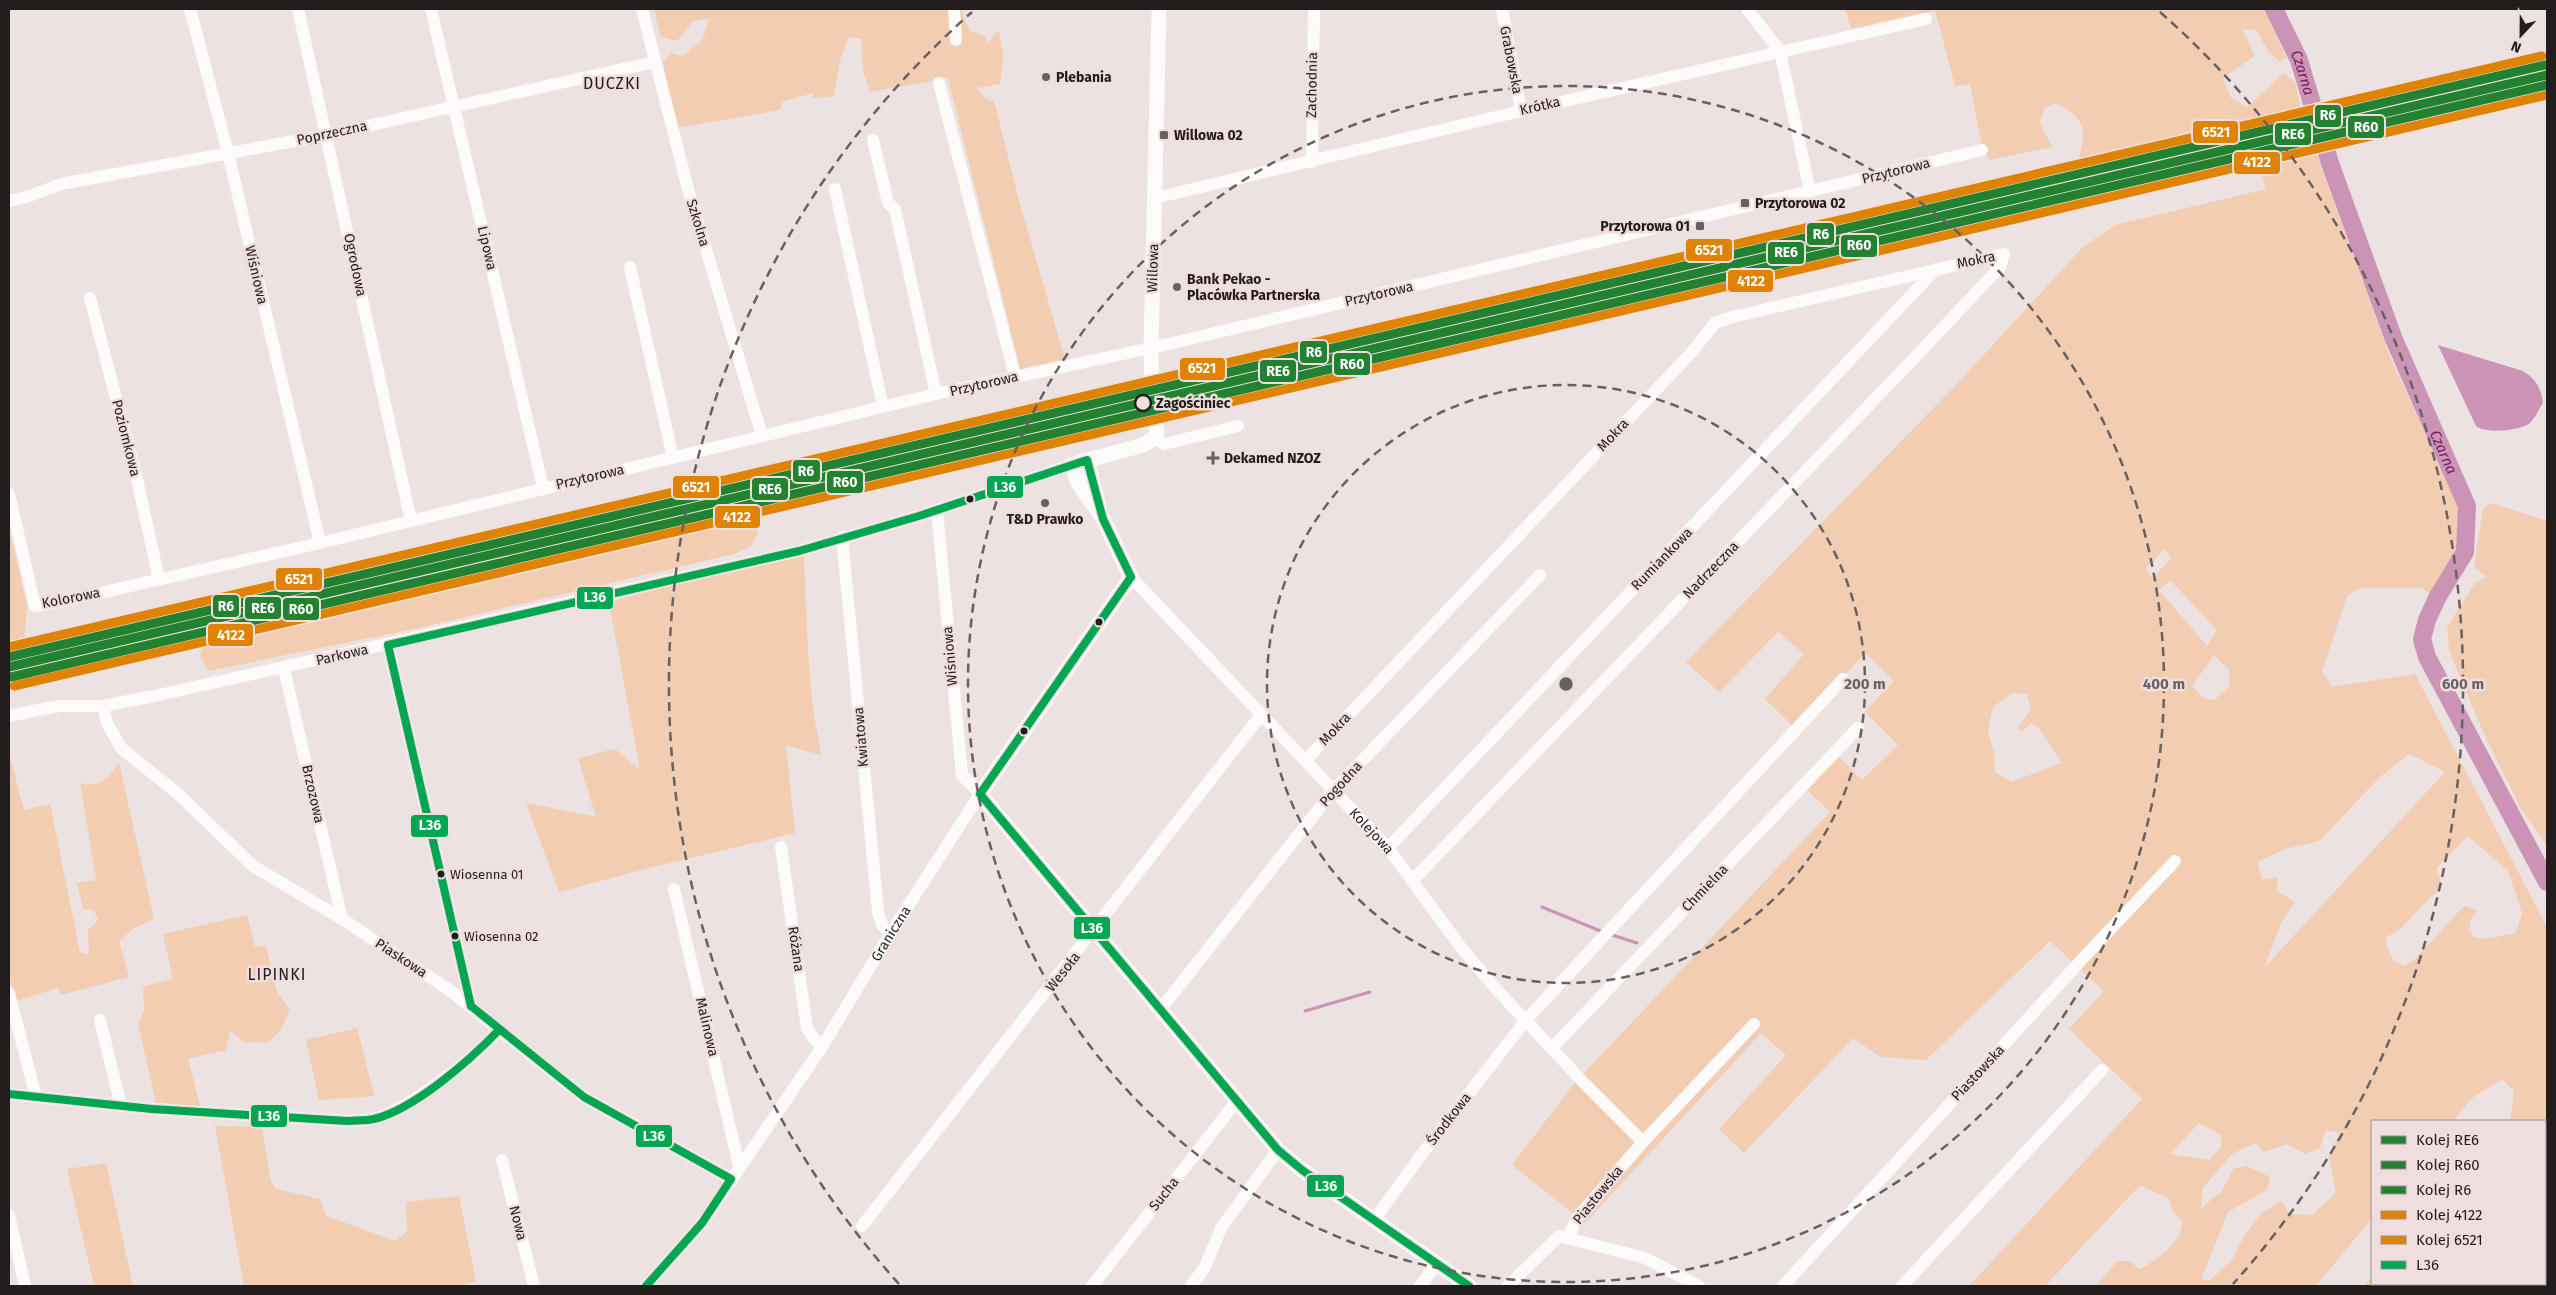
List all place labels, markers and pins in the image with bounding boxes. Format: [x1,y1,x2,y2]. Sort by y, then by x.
place label: Plebania [1056,69,1112,86]
marker: Plebania [1040,71,1052,83]
place label: Willowa 02 [1174,127,1243,144]
marker: Willowa 02 [1158,129,1170,141]
place label: Przytorowa 02 [1755,195,1846,212]
marker: Przytorowa 02 [1739,197,1751,209]
place label: Przytorowa 01 [1600,218,1690,235]
marker: Przytorowa 01 [1694,220,1706,232]
place label: Bank Pekao - Placówka Partnerska [1187,271,1321,304]
marker: Bank Pekao - Placówka Partnerska [1171,281,1183,293]
marker: Zagościniec [1134,394,1152,412]
place label: Zagościniec [1156,395,1231,412]
place label: Dekamed NZOZ [1224,450,1321,467]
marker: Dekamed NZOZ [1206,451,1220,465]
unlabelled marker [965,494,975,504]
marker: T&D Prawko [1039,497,1051,509]
place label: T&D Prawko [1006,511,1084,528]
unlabelled marker [1094,617,1104,627]
centre of rings [1557,675,1575,693]
unlabelled marker [1019,726,1029,736]
place label: Wiosenna 01 [450,867,523,882]
marker: Wiosenna 01 [436,869,446,879]
place label: Wiosenna 02 [464,929,538,944]
marker: Wiosenna 02 [450,931,460,941]

